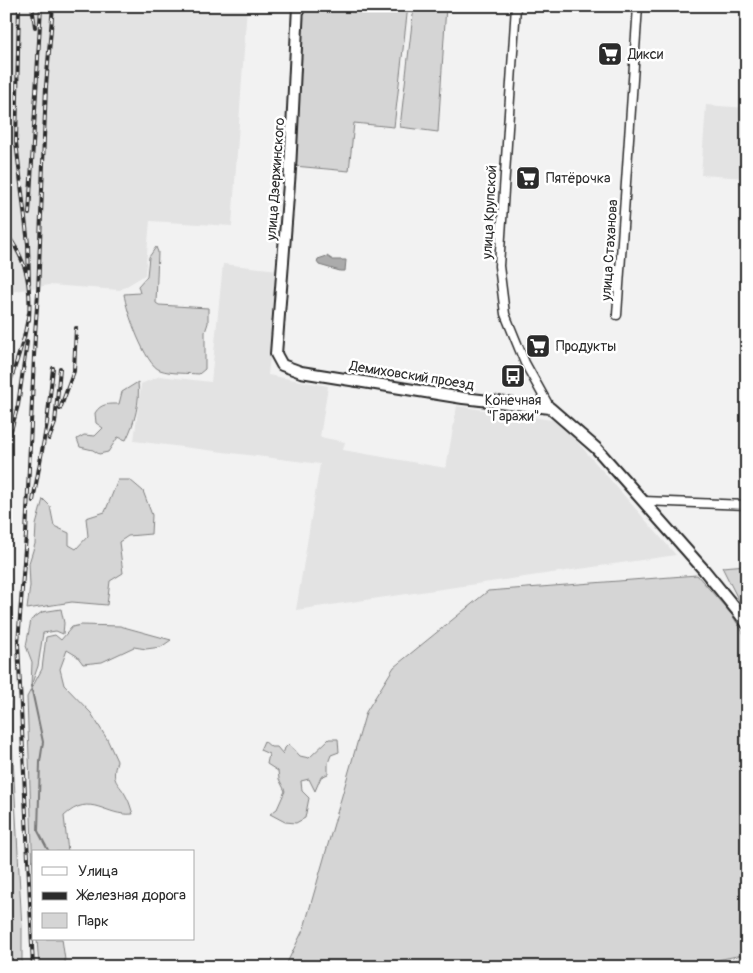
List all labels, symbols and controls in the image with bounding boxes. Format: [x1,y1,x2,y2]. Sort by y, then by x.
supermarket icon: Дикси [597,41,623,67]
place label: Дикси [627,46,663,63]
street label: улица Дзержинского [263,117,288,242]
street label: улица Крупской [478,165,500,261]
supermarket icon: Пятёрочка [515,165,541,191]
place label: Пятёрочка [546,170,610,187]
street label: улица Стаханова [597,199,622,302]
supermarket icon: Продукты [525,333,551,359]
place label: Продукты [556,338,616,355]
street label: Демиховский проезд [347,357,476,394]
bus stop icon: Конечная "Гаражи" [500,363,526,389]
place label: Конечная "Гаражи" [485,392,541,425]
legend [32,850,195,940]
text: Улица [78,862,118,881]
text: Железная дорога [76,886,186,905]
text: Парк [78,912,109,931]

